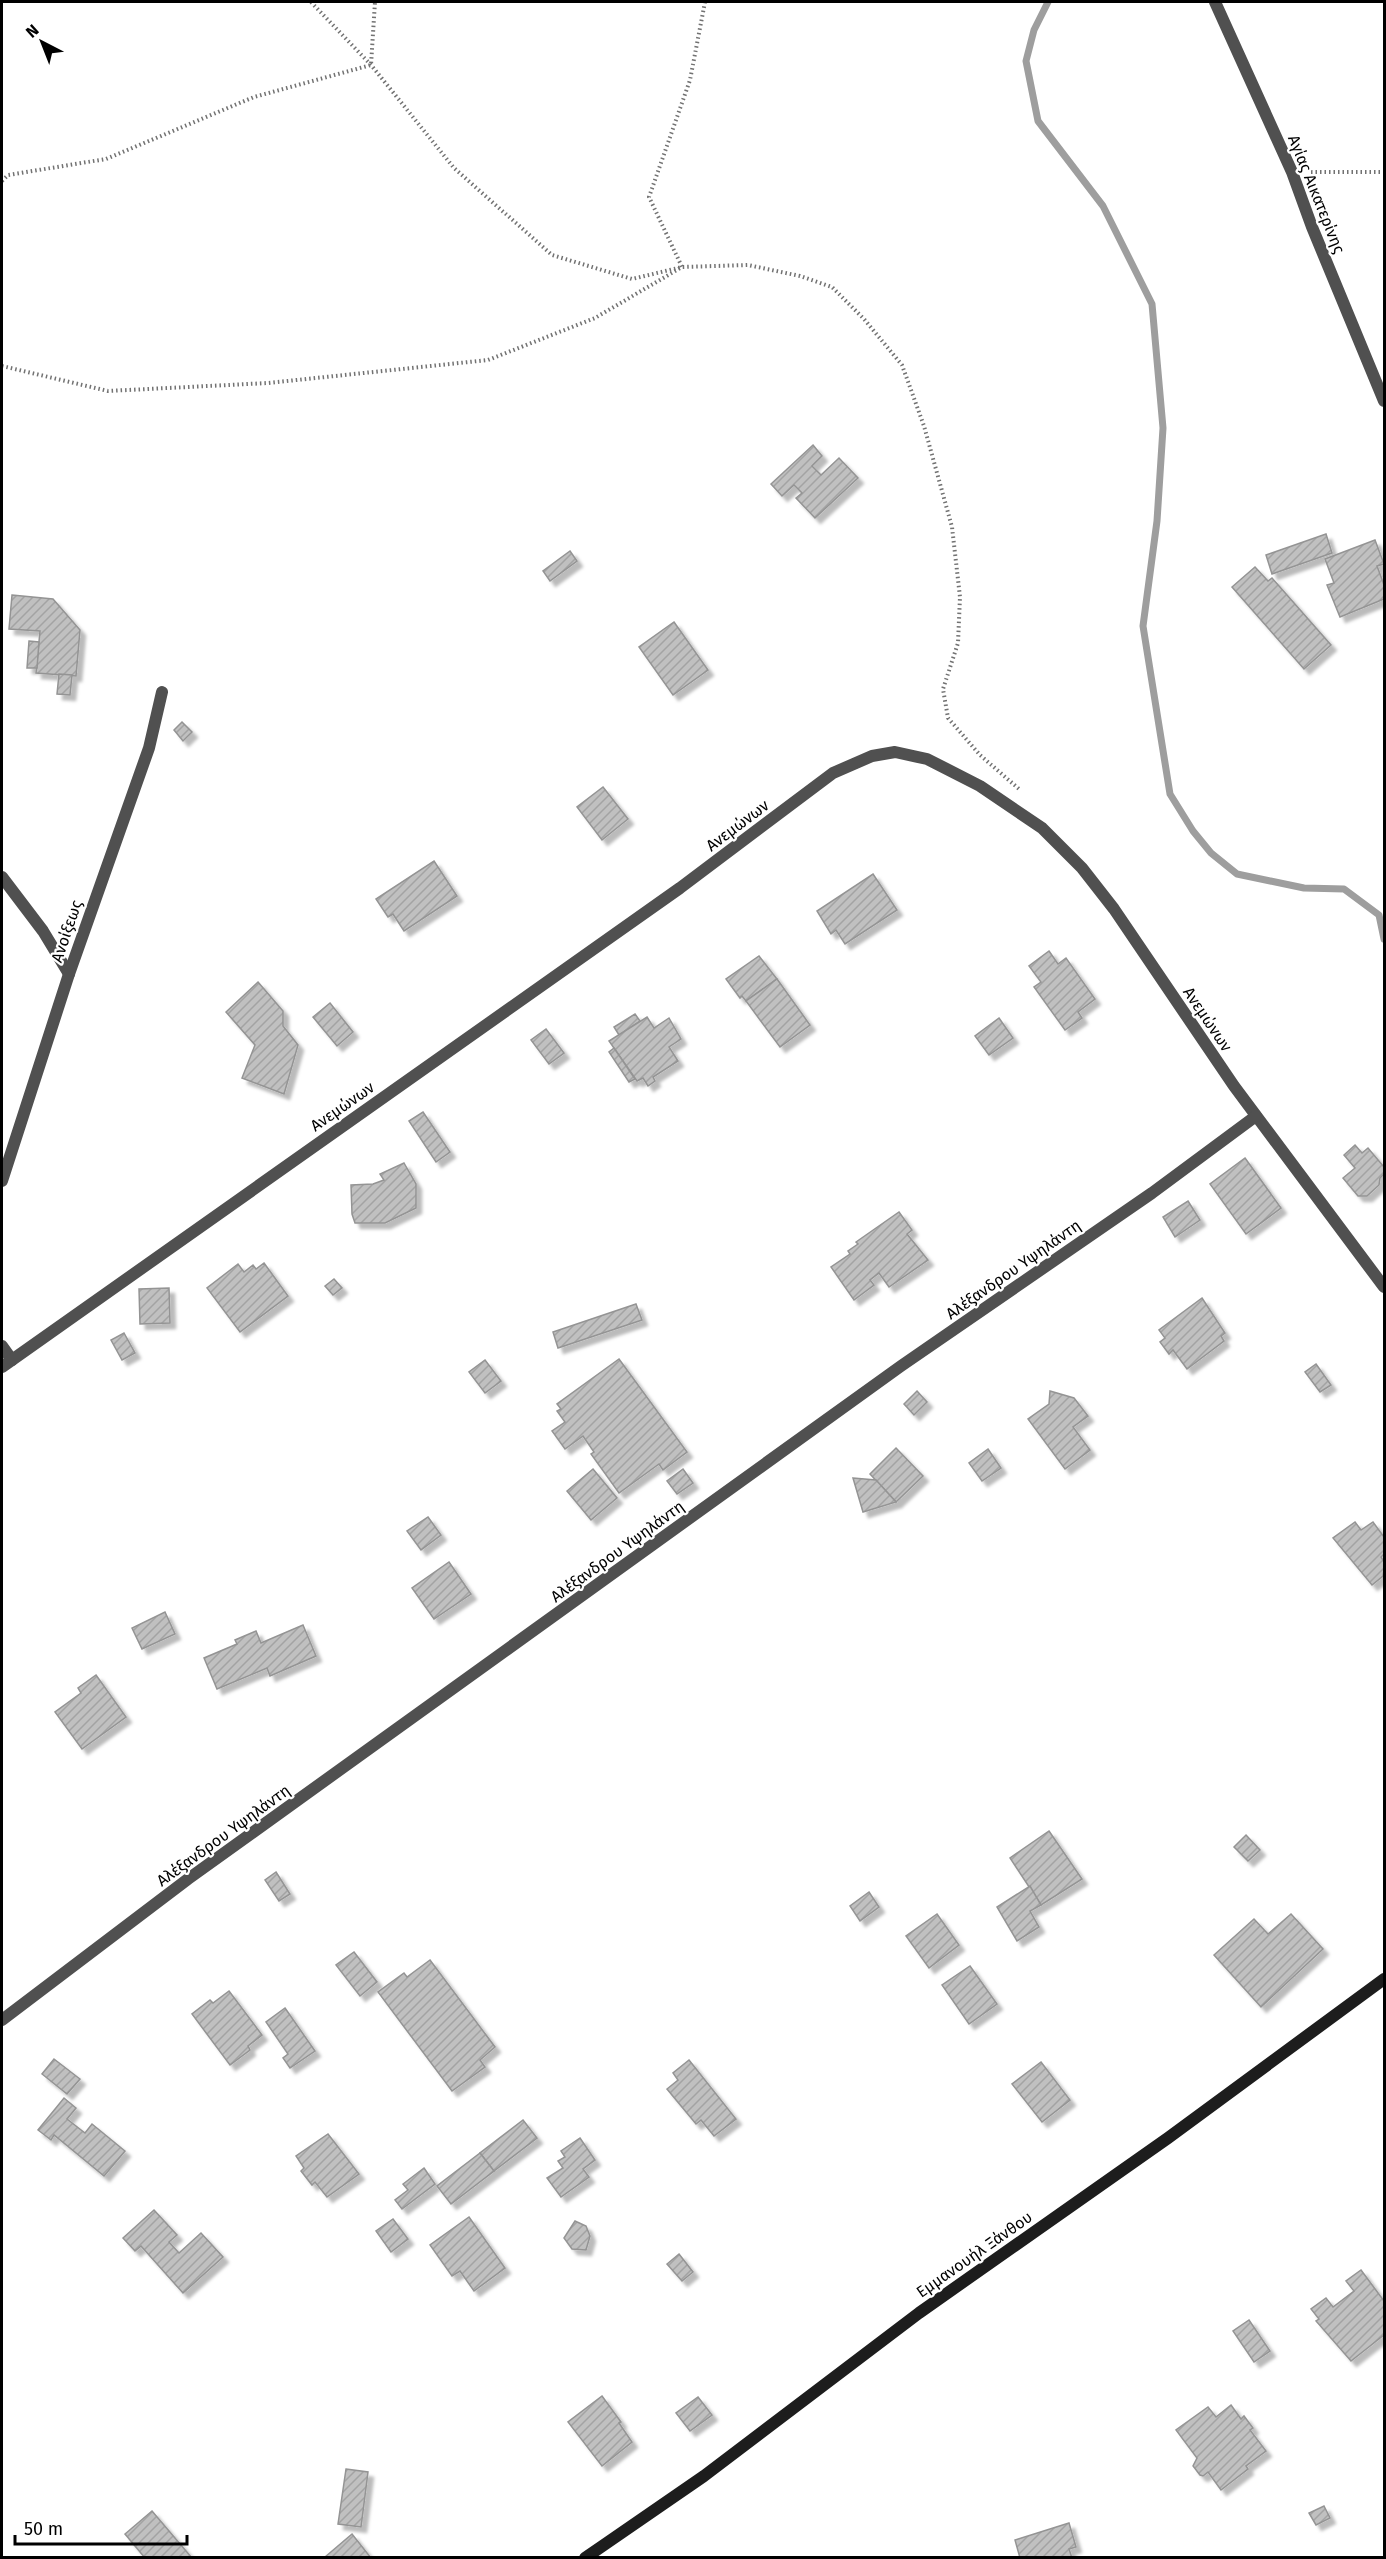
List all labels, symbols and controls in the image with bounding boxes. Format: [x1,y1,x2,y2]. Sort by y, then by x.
north arrow [12,12,72,72]
text: N [22,21,43,42]
street label: Αγίας Αικατερίνης [1284,132,1349,257]
street label: Ανεμώνων [702,795,773,855]
street label: Ανοίξεως [47,897,86,965]
street label: Ανεμώνων [1179,983,1236,1055]
street label: Ανεμώνων [307,1077,378,1135]
street label: Αλέξανδρου Υψηλάντη [942,1216,1084,1323]
street label: Αλέξανδρου Υψηλάντη [547,1497,688,1606]
street label: Αλέξανδρου Υψηλάντη [153,1781,294,1890]
street label: Εμμανουήλ Ξάνθου [913,2207,1036,2302]
scale bar [15,2508,188,2546]
text: 50 m [24,2518,63,2540]

